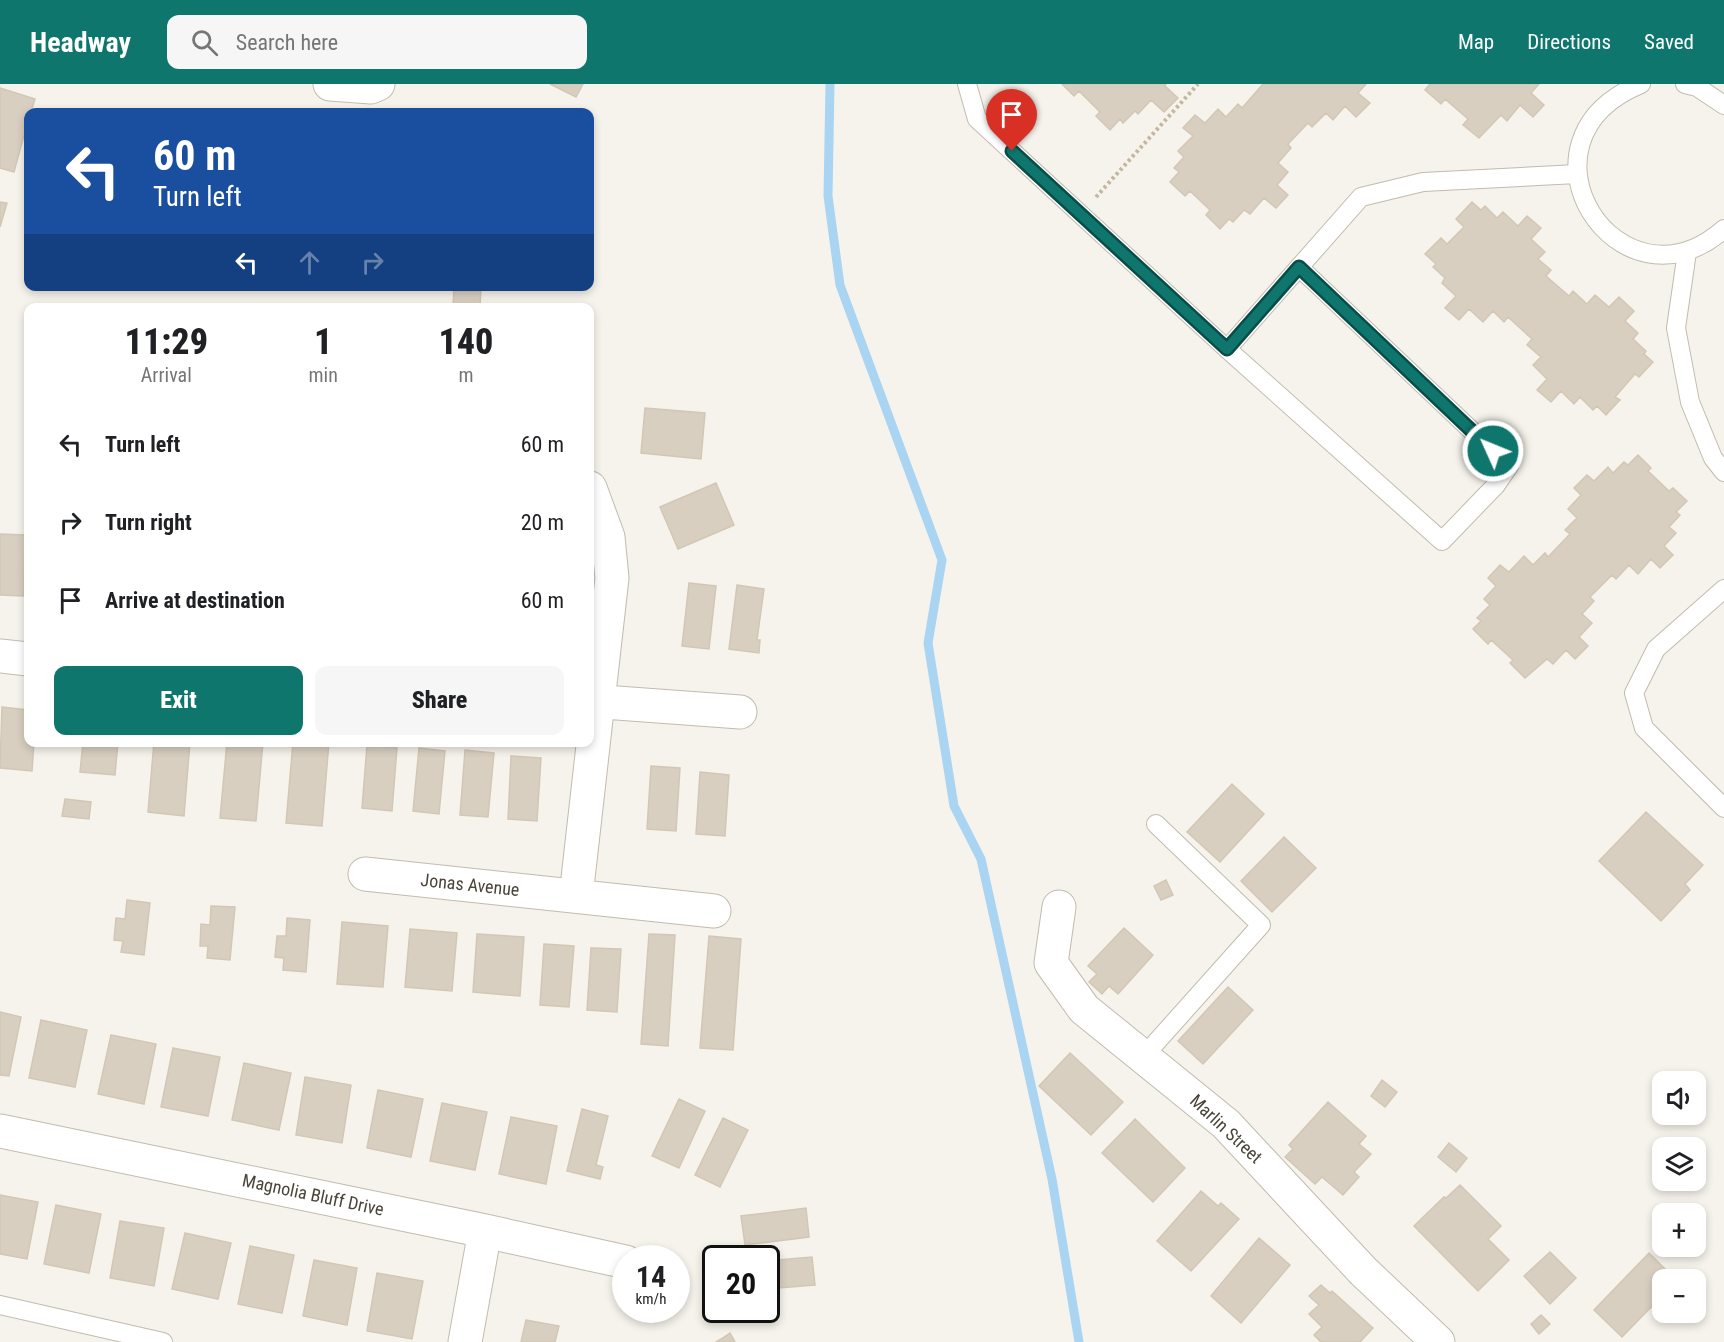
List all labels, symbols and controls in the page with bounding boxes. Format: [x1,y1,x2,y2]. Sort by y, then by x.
search box [167,15,587,69]
text: Headway [30,26,131,59]
icon: search [188,26,221,59]
text: Search here [236,30,338,55]
text: Map [1458,30,1494,54]
text: Directions [1527,30,1611,54]
text: Saved [1644,30,1694,54]
pin [986,89,1037,151]
icon: arrive [995,98,1028,131]
text: 60 m [153,131,236,180]
icon: left [54,132,132,210]
text: Turn left [153,181,242,213]
icon: left [230,246,263,279]
icon: ahead [293,246,326,279]
icon: right [356,246,389,279]
text: 11:29 [125,321,208,363]
text: 1 [314,321,332,363]
text: 140 [438,321,493,363]
text: Arrival [141,363,192,387]
text: min [309,363,338,387]
text: m [458,363,473,387]
position arrow [1461,419,1525,483]
icon: left [54,428,87,461]
text: Turn left [105,432,180,457]
text: 60 m [521,432,564,457]
icon: right [54,506,87,539]
text: Turn right [105,510,192,535]
text: 20 m [521,510,564,535]
icon: arrive [54,584,87,617]
text: Arrive at destination [105,588,285,613]
text: 60 m [521,588,564,613]
button: Exit [54,666,303,735]
button: Share [315,666,564,735]
street label: Jonas Avenue [420,869,521,900]
map controls [1652,1071,1706,1323]
button: sound [1652,1071,1706,1125]
street label: Marlin Street [1186,1090,1267,1167]
button: layers [1652,1137,1706,1191]
street label: Magnolia Bluff Drive [241,1169,386,1220]
button: + [1652,1203,1706,1257]
speed limit sign: 20 [702,1245,780,1323]
text: 14 [636,1259,666,1294]
button: − [1652,1269,1706,1323]
text: km/h [636,1290,666,1308]

